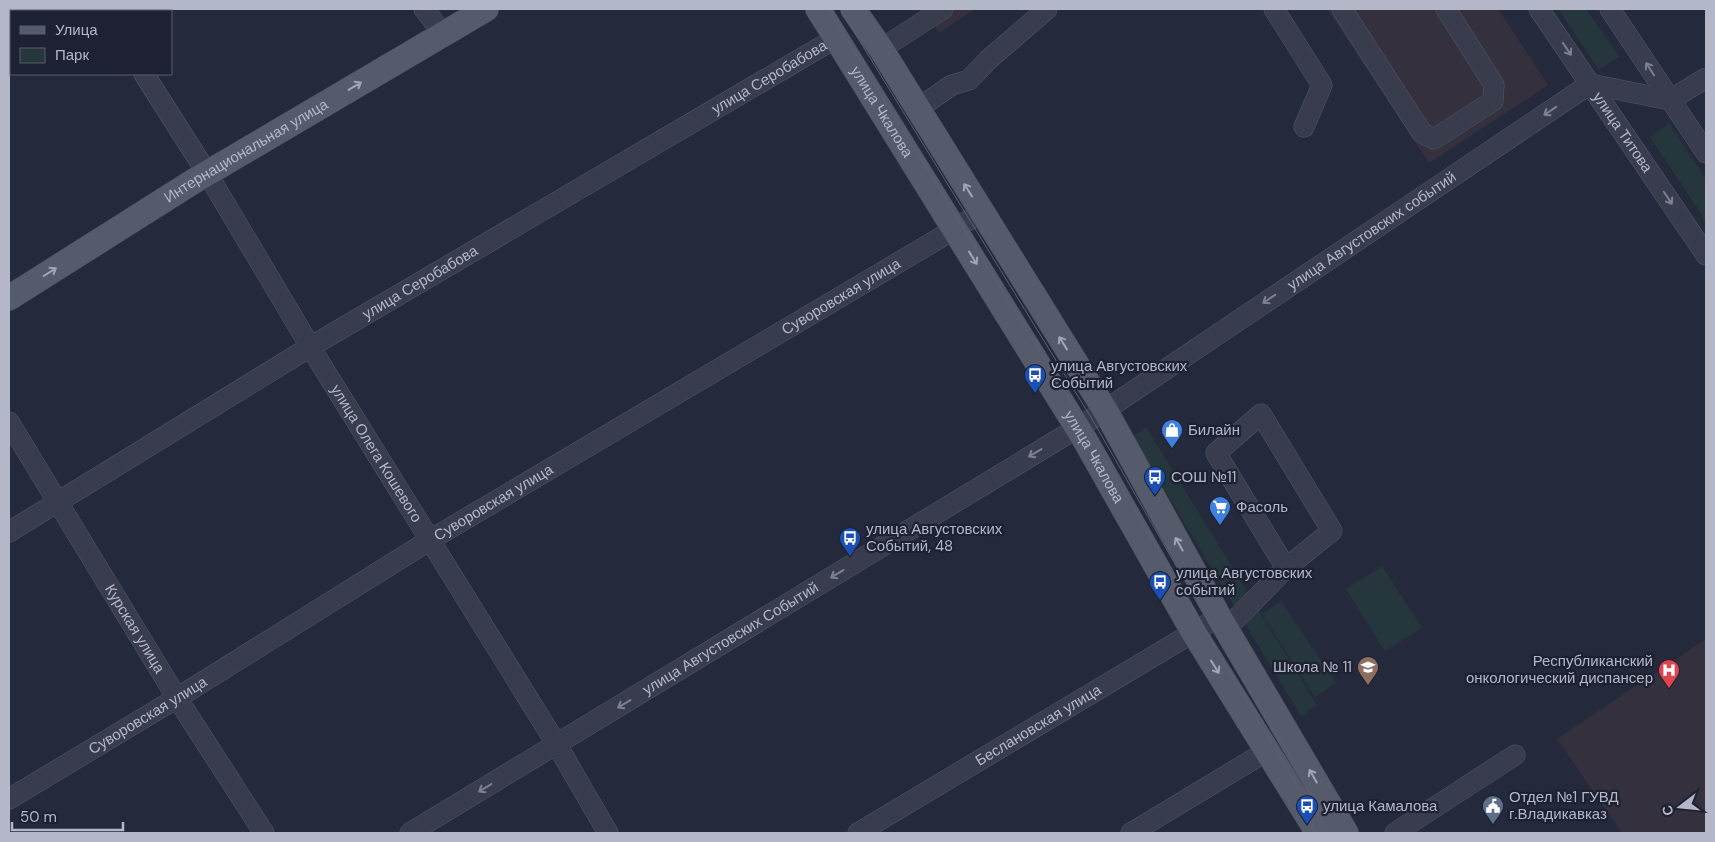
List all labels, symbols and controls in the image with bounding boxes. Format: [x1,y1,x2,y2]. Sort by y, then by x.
legend [10,10,172,75]
text: Улица [55,20,98,40]
street label: улица Серобабова [708,35,831,119]
one-way arrow [1562,42,1572,56]
text: Парк [55,45,89,65]
street label: улица Чкалова [846,62,918,162]
one-way arrow [1644,63,1654,77]
one-way arrow [347,81,362,91]
street label: улица Титова [1588,88,1658,177]
street label: Интернациональная улица [160,94,332,207]
one-way arrow [1543,106,1557,116]
street label: улица Августовских событий [1283,167,1460,295]
one-way arrow [962,184,972,198]
one-way arrow [1663,191,1673,205]
street label: улица Серобабова [359,240,482,324]
one-way arrow [968,251,978,265]
street label: Суворовская улица [778,253,905,340]
one-way arrow [43,266,57,277]
one-way arrow [1263,294,1277,304]
one-way arrow [1058,336,1068,350]
place label: улица Августовских Событий [1051,356,1188,393]
bus stop icon: улица Августовских Событий [1023,363,1047,394]
street label: улица Олега Кошевого [326,381,427,526]
street label: улица Чкалова [1059,407,1129,507]
shop icon: Билайн [1160,418,1184,449]
place label: Билайн [1188,420,1240,440]
one-way arrow [1029,448,1043,458]
street label: Суворовская улица [430,459,557,545]
bus stop icon: СОШ №11 [1143,465,1167,496]
place label: СОШ №11 [1171,467,1236,487]
supermarket icon: Фасоль [1208,495,1232,526]
place label: Фасоль [1236,497,1288,517]
place label: улица Августовских Событий, 48 [866,519,1003,556]
bus stop icon: улица Августовских Событий, 48 [838,526,862,557]
one-way arrow [1174,537,1184,552]
place label: улица Августовских событий [1176,563,1313,600]
one-way arrow [830,568,844,579]
bus stop icon: улица Августовских событий [1148,570,1172,601]
street label: улица Августовских Событий [639,577,822,700]
street label: Курская улица [100,581,170,677]
place label: Республиканский онкологический диспансер [1466,651,1653,688]
school or university icon: Школа № 11 [1356,655,1380,686]
place label: Школа № 11 [1273,657,1352,677]
hospital icon: Республиканский онкологический диспансер [1657,658,1681,689]
one-way arrow [1210,659,1220,673]
street label: Суворовская улица [85,671,211,759]
street label: Беслановская улица [972,679,1105,771]
one-way arrow [617,699,631,709]
one-way arrow [1308,768,1318,783]
north arrow [1655,782,1705,832]
one-way arrow [478,784,492,794]
place label: Отдел №1 ГУВД г.Владикавказ [1509,787,1619,824]
bus stop icon: улица Камалова [1295,794,1319,825]
public building icon: Отдел №1 ГУВД г.Владикавказ [1481,794,1505,825]
place label: улица Камалова [1323,796,1438,816]
scale bar [12,800,124,832]
text: С [1657,803,1678,818]
text: 50 m [20,807,57,827]

